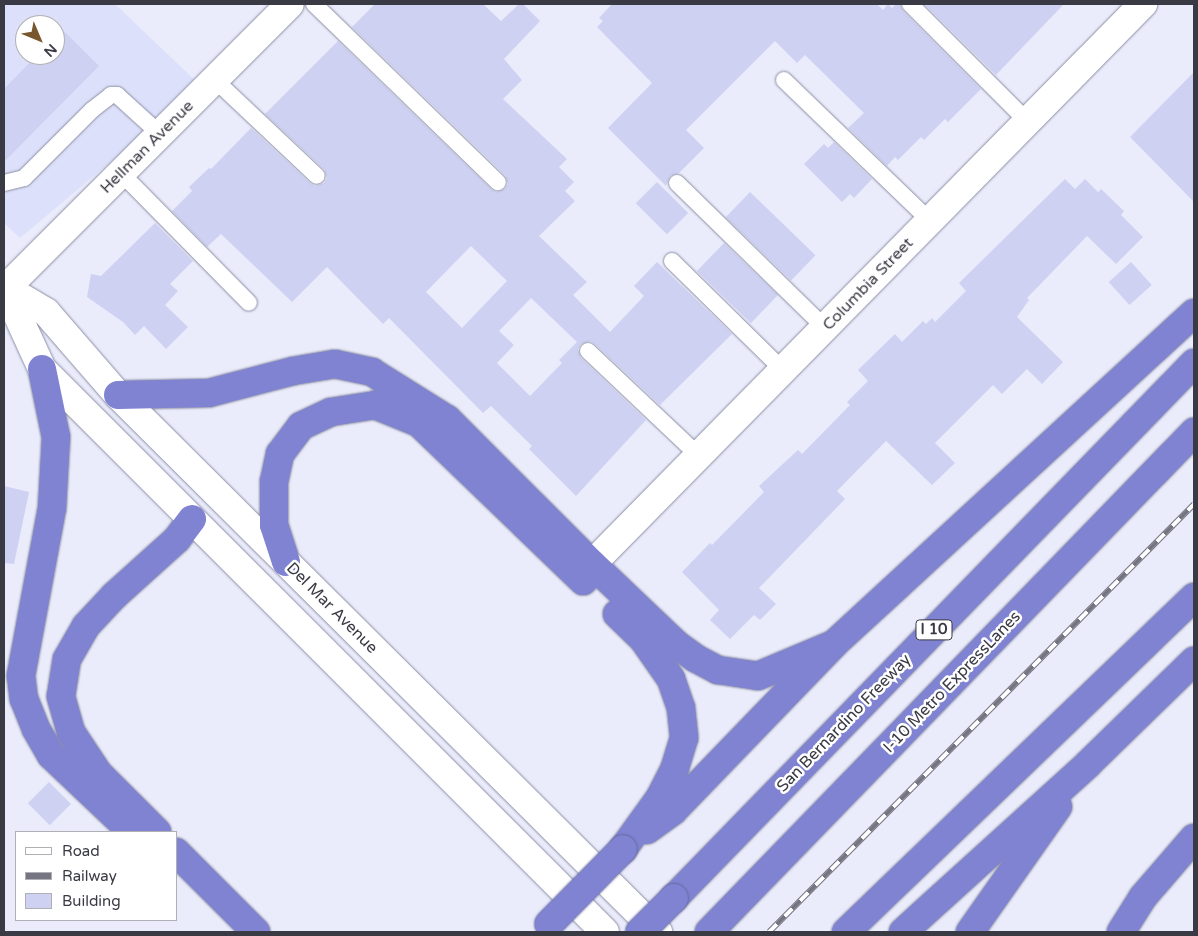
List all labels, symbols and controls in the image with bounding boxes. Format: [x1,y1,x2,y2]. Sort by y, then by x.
north arrow [15,15,65,65]
text: N [40,40,60,60]
street label: Hellman Avenue [96,96,198,198]
street label: Columbia Street [819,233,917,335]
street label: Del Mar Avenue [282,558,382,658]
street label: I-10 Metro ExpressLanes [879,607,1025,757]
road number: I 10 [915,618,953,642]
street label: San Bernardino Freeway [773,650,915,796]
legend [15,831,178,921]
text: Road [62,842,100,860]
text: Railway [62,867,117,885]
text: Building [62,892,121,910]

